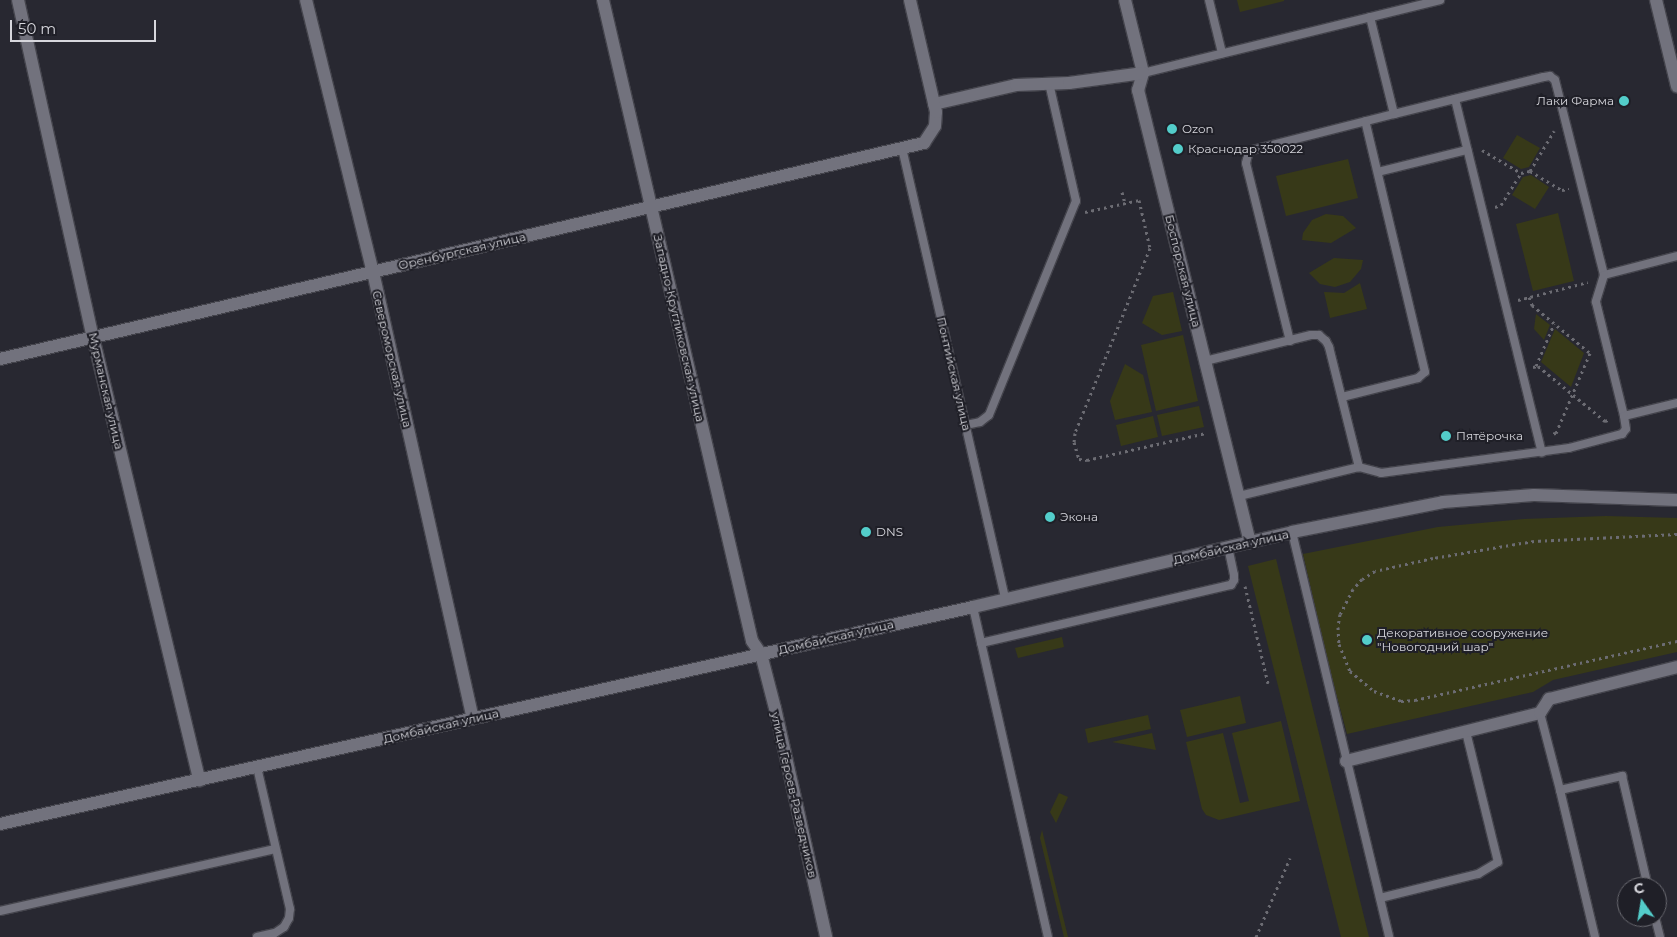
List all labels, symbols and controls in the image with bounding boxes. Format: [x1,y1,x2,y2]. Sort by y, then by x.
scale bar [12,10,159,42]
text: 50 m [18,19,56,38]
place label: Лаки Фарма [1537,94,1614,108]
marker: Лаки Фарма [1618,95,1630,107]
place label: Ozon [1182,122,1214,136]
marker: Ozon [1166,123,1178,135]
place label: Краснодар 350022 [1188,142,1303,156]
marker: Краснодар 350022 [1172,143,1184,155]
street label: Боспорская улица [1162,213,1204,329]
street label: Оренбургская улица [397,229,527,273]
street label: Западно-Кругликовская улица [650,233,708,423]
street label: Североморская улица [369,289,415,429]
street label: Понтийская улица [934,316,974,432]
street label: Мурманская улица [86,331,126,451]
place label: Пятёрочка [1456,429,1523,443]
marker: Пятёрочка [1440,430,1452,442]
place label: Экона [1060,510,1098,524]
marker: Экона [1044,511,1056,523]
place label: DNS [876,525,903,539]
marker: DNS [860,526,872,538]
street label: Домбайская улица [1172,527,1290,567]
street label: Домбайская улица [777,617,895,657]
place label: Декоративное сооружение "Новогодний шар" [1377,626,1548,654]
marker: Декоративное сооружение "Новогодний шар" [1361,634,1373,646]
street label: Домбайская улица [382,706,500,746]
street label: улица Героев-Разведчиков [768,711,820,879]
north arrow [1617,877,1667,927]
text: С [1632,878,1646,898]

